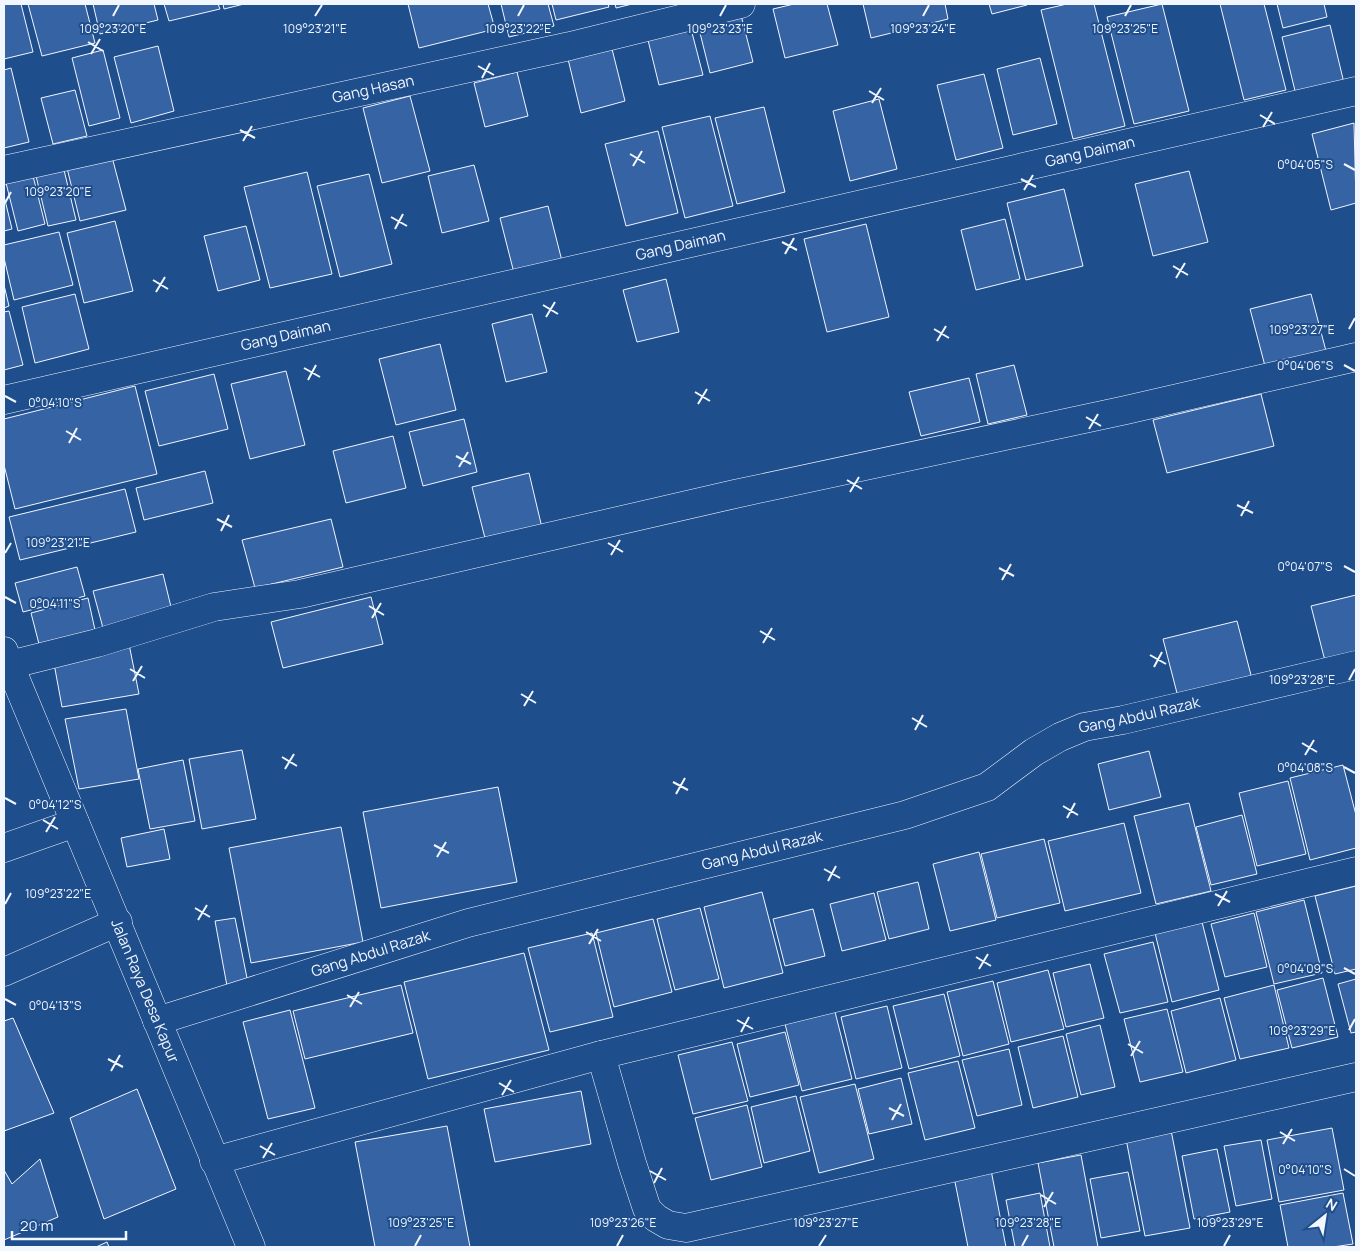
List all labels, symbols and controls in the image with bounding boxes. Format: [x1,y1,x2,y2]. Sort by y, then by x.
text: 109°23'20"E [80,20,146,37]
text: 109°23'21"E [283,20,347,37]
text: 109°23'22"E [485,20,551,37]
text: 109°23'23"E [687,20,753,37]
text: 109°23'24"E [890,20,956,37]
text: 109°23'25"E [1092,20,1158,37]
street label: Gang Hasan [330,69,416,108]
street label: Gang Daiman [1043,131,1137,172]
text: 0°04'05"S [1277,156,1333,173]
text: 109°23'20"E [25,183,91,200]
street label: Gang Daiman [633,224,728,265]
street label: Gang Daiman [239,315,333,356]
text: 109°23'27"E [1269,321,1335,338]
text: 0°04'06"S [1277,357,1333,374]
text: 0°04'10"S [28,394,82,411]
text: 109°23'21"E [26,534,90,551]
text: 0°04'07"S [1278,558,1332,575]
text: 0°04'11"S [30,595,80,612]
text: 109°23'28"E [1269,671,1335,688]
street label: Gang Abdul Razak [1077,691,1202,738]
text: 0°04'08"S [1277,759,1333,776]
text: 0°04'12"S [29,796,81,813]
street label: Gang Abdul Razak [699,825,825,875]
text: 109°23'22"E [25,885,91,902]
street label: Jalan Raya Desa Kapur [106,916,185,1066]
street label: Gang Abdul Razak [308,924,433,982]
text: 0°04'09"S [1277,960,1333,977]
text: 0°04'13"S [29,997,81,1014]
text: 109°23'29"E [1269,1022,1336,1039]
text: 0°04'10"S [1278,1161,1332,1178]
north arrow [1300,1191,1350,1241]
text: N [1323,1194,1341,1215]
scale bar [12,1208,126,1240]
text: 109°23'25"E [388,1214,454,1231]
text: 109°23'26"E [590,1214,657,1231]
text: 109°23'27"E [793,1214,859,1231]
text: 109°23'28"E [995,1214,1061,1231]
text: 109°23'29"E [1197,1214,1264,1231]
text: 20 m [20,1215,53,1236]

